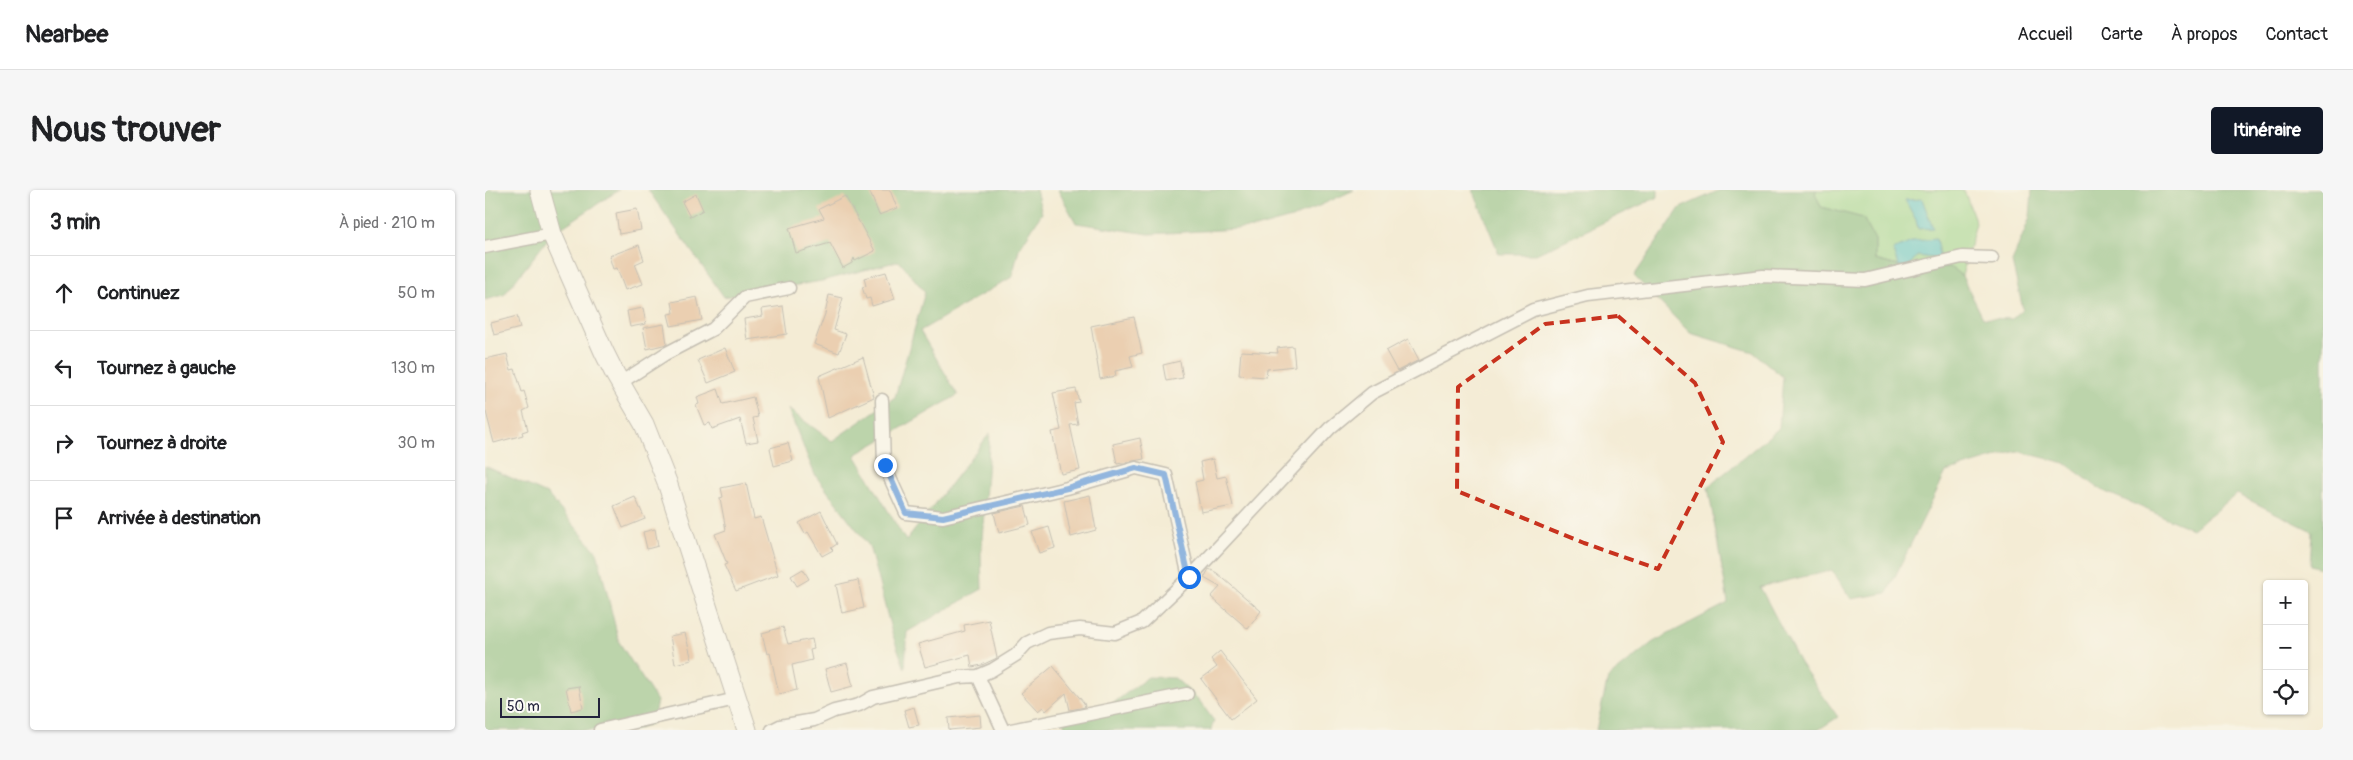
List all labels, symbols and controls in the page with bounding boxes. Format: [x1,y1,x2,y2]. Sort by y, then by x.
text: Nearbee [25,20,108,49]
text: Accueil [2017,23,2073,46]
text: Carte [2101,23,2143,46]
text: À propos [2171,23,2237,46]
text: Contact [2265,23,2328,46]
button: Itinéraire [2211,107,2323,154]
text: Nous trouver [30,108,221,152]
text: 3 min [50,209,100,236]
text: À pied · 210 m [339,213,435,233]
icon: ahead [50,279,78,307]
text: Continuez [97,281,180,305]
text: 50 m [398,283,435,303]
icon: left [50,354,78,382]
text: Tournez à gauche [97,356,236,380]
text: 130 m [391,358,435,378]
icon: right [50,429,78,457]
text: Tournez à droite [97,431,227,455]
text: 30 m [397,433,435,453]
route end [874,454,897,477]
icon: arrive [50,504,78,532]
text: Arrivée à destination [97,506,261,530]
route start [1178,566,1201,589]
map controls [2263,580,2308,715]
button: + [2263,580,2308,625]
button: − [2263,625,2308,670]
button: locate [2263,670,2308,715]
scale bar [500,695,600,718]
text: 50 m [507,698,540,715]

